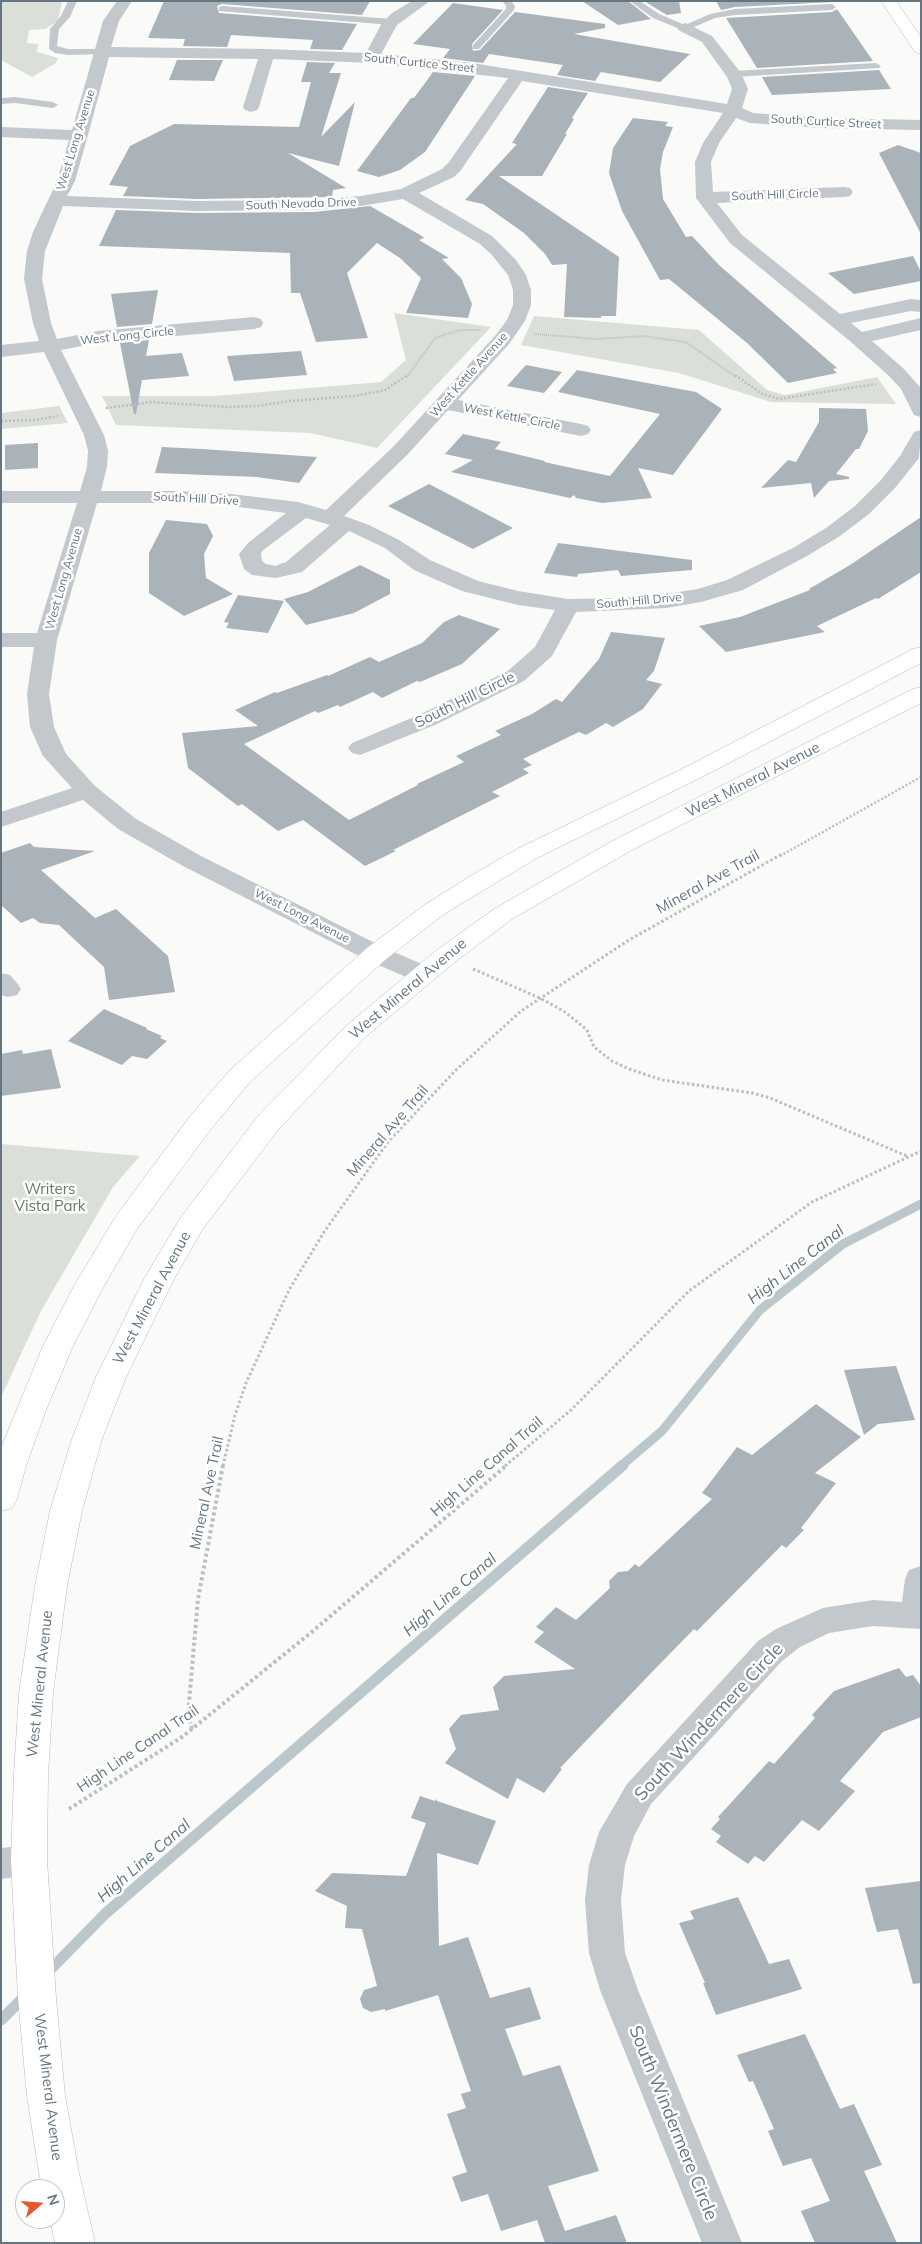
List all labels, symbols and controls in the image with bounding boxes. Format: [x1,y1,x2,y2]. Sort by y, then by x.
street label: South Curtice Street [363,50,475,76]
street label: West Long Avenue [54,88,98,192]
street label: South Curtice Street [770,112,882,132]
street label: South Hill Circle [731,186,819,204]
street label: South Nevada Drive [245,195,357,213]
street label: West Long Circle [80,324,174,348]
street label: West Kettle Avenue [427,330,511,420]
street label: West Kettle Circle [463,401,561,433]
street label: South Hill Drive [153,490,239,508]
street label: West Long Avenue [43,527,85,631]
street label: South Hill Drive [596,590,682,612]
street label: South Hill Circle [412,668,518,732]
street label: West Mineral Avenue [683,738,823,822]
street label: Mineral Ave Trail [653,846,763,918]
street label: West Long Avenue [252,886,352,946]
street label: West Mineral Avenue [346,935,470,1043]
street label: Mineral Ave Trail [343,1082,433,1180]
park label: Writers Vista Park [14,1180,86,1215]
water label: High Line Canal [744,1221,848,1309]
street label: West Mineral Avenue [109,1228,195,1368]
street label: High Line Canal Trail [427,1413,547,1521]
street label: Mineral Ave Trail [186,1435,228,1551]
water label: High Line Canal [400,1549,500,1641]
street label: West Mineral Avenue [23,1609,57,1759]
street label: South Windermere Circle [630,1639,788,1805]
street label: High Line Canal Trail [74,1702,202,1796]
water label: High Line Canal [94,1815,194,1907]
street label: West Mineral Avenue [30,2012,66,2162]
street label: South Windermere Circle [624,2023,722,2223]
north arrow [15,2179,65,2229]
text: N [43,2192,64,2207]

